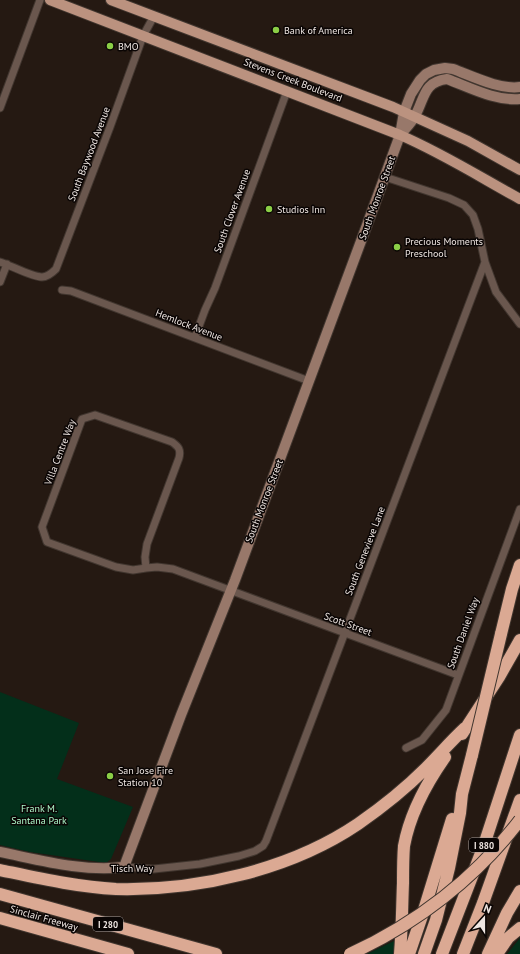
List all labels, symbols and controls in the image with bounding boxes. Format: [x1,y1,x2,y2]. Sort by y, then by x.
place label: Bank of America [284,24,353,37]
marker: Bank of America [271,25,281,35]
place label: BMO [118,40,139,53]
marker: BMO [105,41,115,51]
street label: Stevens Creek Boulevard [242,55,344,105]
street label: South Baywood Avenue [65,105,113,203]
street label: South Monroe Street [356,154,398,242]
street label: South Clover Avenue [211,167,253,255]
place label: Studios Inn [277,203,325,216]
marker: Studios Inn [264,204,274,214]
place label: Precious Moments Preschool [405,235,483,260]
marker: Precious Moments Preschool [392,242,402,252]
street label: Hemlock Avenue [154,306,224,344]
street label: Villa Centre Way [41,417,79,488]
street label: South Monroe Street [242,457,286,545]
street label: South Genevieve Lane [342,505,388,597]
street label: South Daniel Way [444,595,482,671]
street label: Scott Street [322,609,374,639]
place label: San Jose Fire Station 10 [118,764,173,789]
marker: San Jose Fire Station 10 [105,771,115,781]
park label: Frank M. Santana Park [11,802,67,827]
road number: I 880 [469,838,499,852]
street label: Tisch Way [111,862,154,875]
north arrow [464,898,504,938]
text: N [482,901,493,916]
street label: Sinclair Freeway [9,902,80,934]
road number: I 280 [93,917,123,931]

